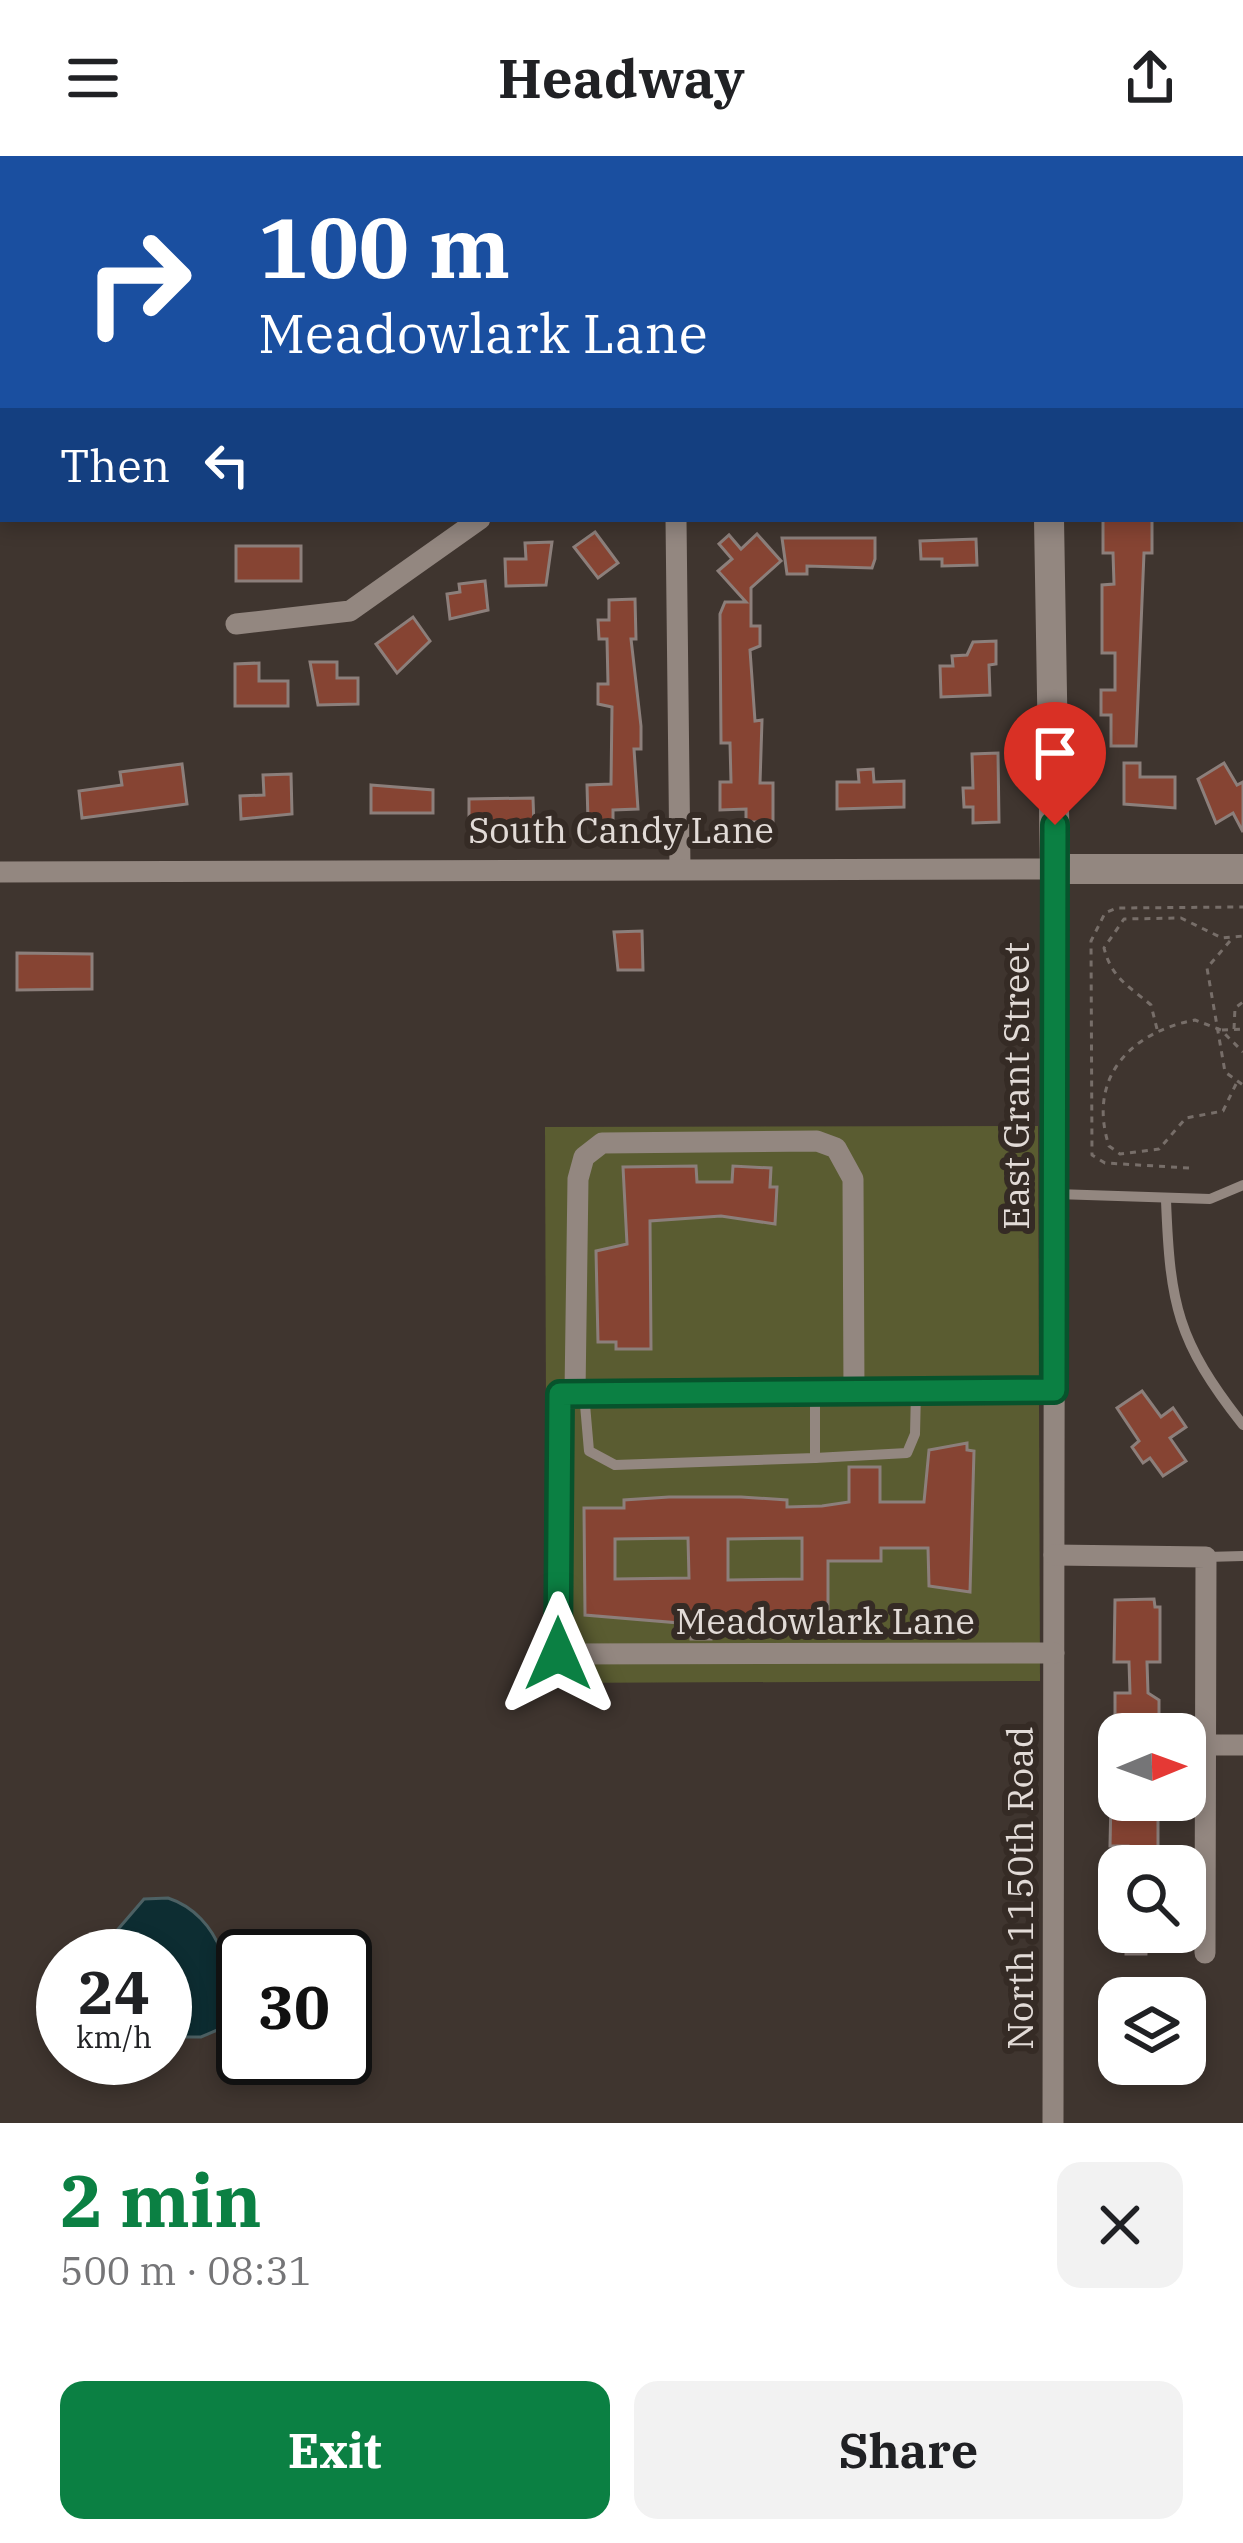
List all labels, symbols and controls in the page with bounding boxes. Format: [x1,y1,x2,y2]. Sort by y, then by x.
text: Headway [498,43,745,113]
icon: menu [60,45,126,111]
icon: share [1117,45,1183,111]
text: 100 m [258,192,510,301]
icon: right [60,204,216,360]
text: Meadowlark Lane [258,298,708,368]
icon: left [194,432,260,498]
text: Then [60,436,170,494]
pin [1004,702,1106,825]
icon: arrive [1022,720,1088,786]
street label: South Candy Lane [468,806,774,853]
street label: East Grant Street [992,942,1039,1230]
position arrow [495,1591,621,1717]
street label: Meadowlark Lane [675,1597,975,1644]
north arrow [1098,1713,1206,1821]
map controls [1098,1713,1206,2085]
street label: North 1150th Road [996,1726,1043,2050]
button: search [1098,1845,1206,1953]
speed limit sign: 30 [216,1929,372,2085]
text: 24 [78,1952,150,2031]
button: layers [1098,1977,1206,2085]
text: km/h [76,2017,152,2056]
text: 2 min [60,2153,262,2247]
button: close [1057,2162,1183,2288]
text: 500 m · 08:31 [60,2245,312,2296]
button: Exit [60,2381,610,2519]
button: Share [634,2381,1183,2519]

